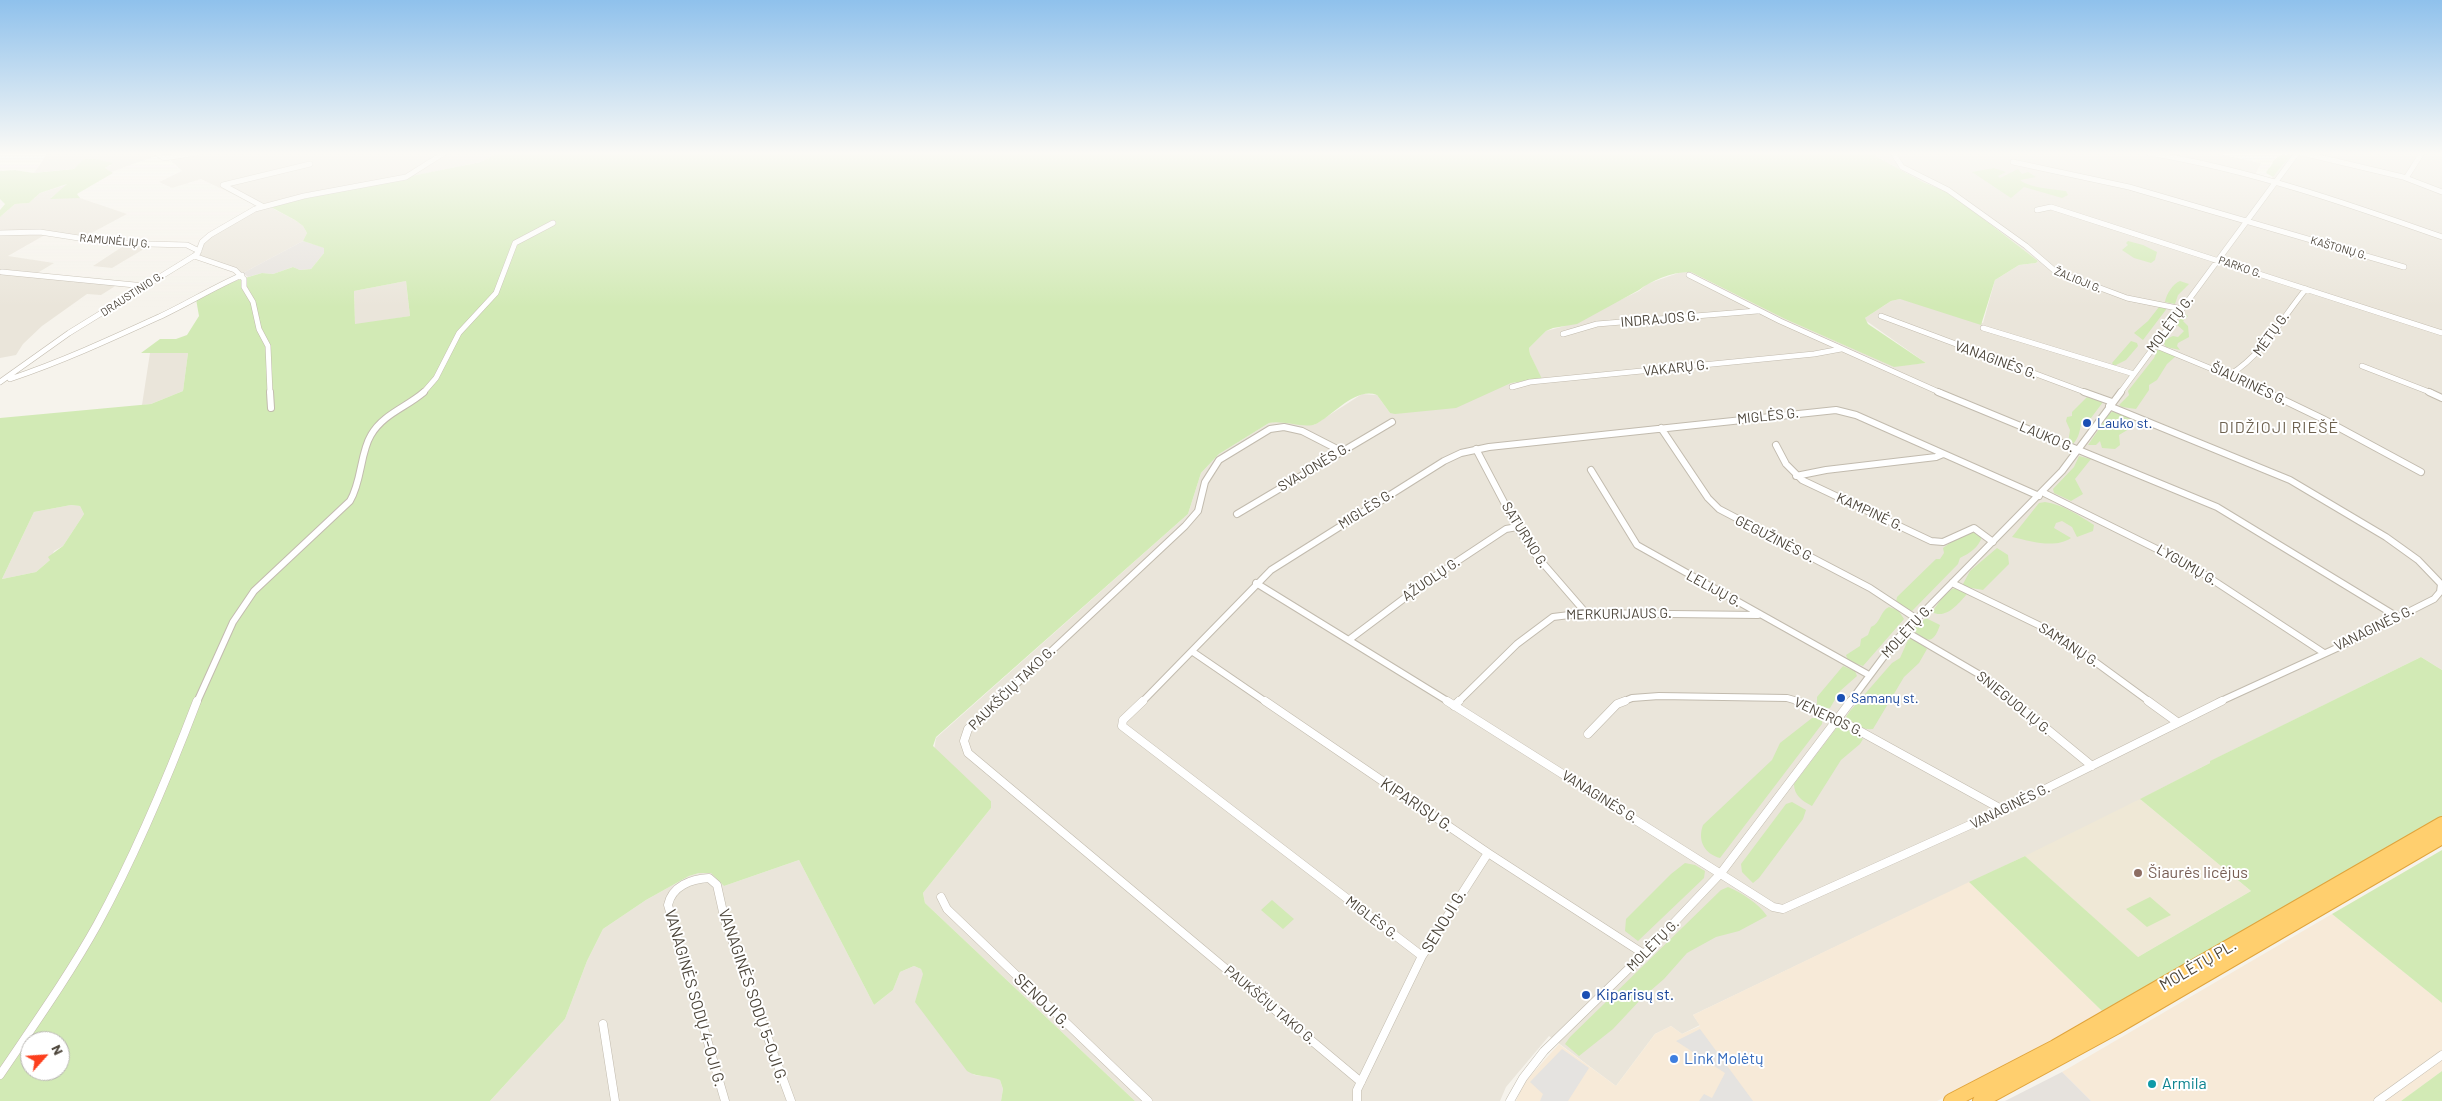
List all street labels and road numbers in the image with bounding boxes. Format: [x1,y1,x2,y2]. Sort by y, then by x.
street label: RAMUNĖLIŲ G. [79,231,151,251]
street label: KAŠTONŲ G. [2309,234,2369,262]
street label: PARKO G. [2217,253,2263,281]
street label: ŽALIOJI G. [2052,265,2104,295]
street label: DRAUSTINIO G. [98,269,166,319]
street label: MOLĖTŲ G. [2143,292,2197,356]
street label: INDRAJOS G. [1620,307,1700,331]
street label: MĖTŲ G. [2249,309,2293,359]
street label: VANAGINĖS G. [1952,337,2040,383]
street label: VAKARŲ G. [1642,356,1710,380]
street label: ŠIAURINĖS G. [2208,359,2290,409]
street label: MIGLĖS G. [1736,404,1800,428]
street label: LAUKO G. [2017,418,2077,456]
street label: SVAJONĖS G. [1275,439,1353,495]
street label: MIGLĖS G. [1335,485,1397,533]
street label: KAMPINĖ G. [1834,489,1906,535]
street label: SATURNO G. [1498,499,1552,571]
street label: GEGUŽINĖS G. [1732,512,1818,566]
street label: LYGUMŲ G. [2154,541,2220,589]
street label: ĄŽUOLŲ G. [1399,554,1463,604]
street label: LELIJŲ G. [1684,567,1744,611]
street label: MOLĖTŲ G. [1878,601,1936,661]
street label: VANAGINĖS G. [2331,601,2417,655]
street label: MERKURIJAUS G. [1566,605,1672,623]
street label: SAMANŲ G. [2036,619,2102,671]
street label: PAUKŠČIŲ TAKO G. [965,642,1059,734]
street label: SNIEGUOLIŲ G. [1973,668,2055,738]
street label: VENEROS G. [1792,694,1866,740]
street label: VANAGINĖS G. [1559,767,1641,827]
street label: KIPARISŲ G. [1377,774,1457,836]
street label: VANAGINĖS G. [1967,779,2053,833]
street label: SENOJI G. [1418,886,1470,956]
street label: MIGLĖS G. [1342,893,1402,943]
street label: VANAGINĖS SODŲ 5-OJI G. [714,906,792,1086]
street label: VANAGINĖS SODŲ 4-OJI G. [660,907,730,1089]
street label: MOLĖTŲ G. [1623,915,1683,975]
street label: MOLĖTŲ PL. [2156,935,2240,995]
street label: PAUKŠČIŲ TAKO G. [1221,962,1319,1048]
street label: SENOJI G. [1010,969,1074,1033]

